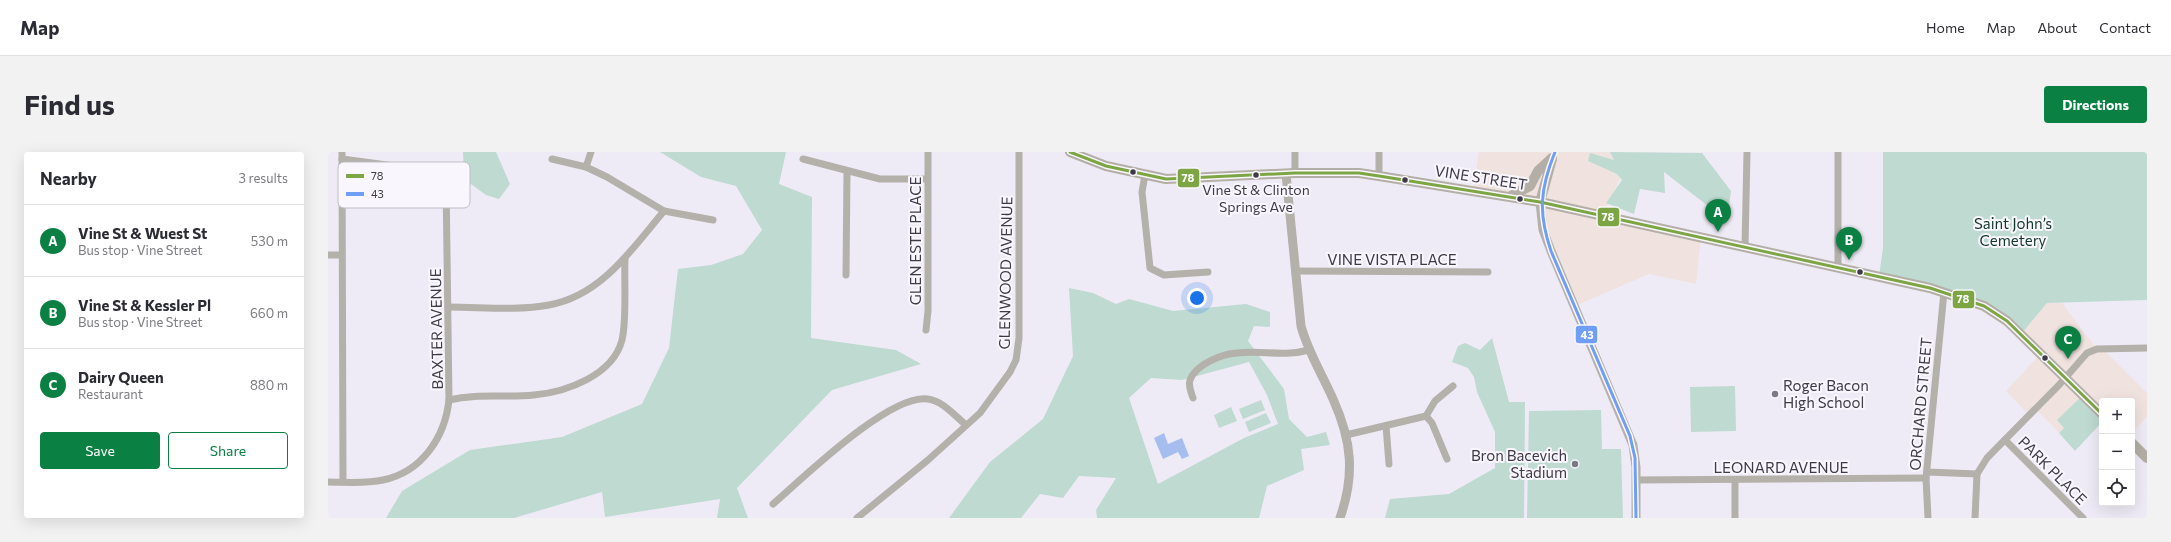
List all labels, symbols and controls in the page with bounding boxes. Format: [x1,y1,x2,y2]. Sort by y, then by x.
text: Map [20,16,59,39]
text: Home [1926,19,1965,36]
text: Map [1987,19,2015,36]
text: About [2037,19,2077,36]
text: Contact [2099,19,2151,36]
button: Directions [2044,86,2147,123]
text: Find us [24,87,115,121]
street label: VINE STREET [1434,161,1529,193]
legend [338,162,470,208]
unlabelled marker [1128,167,1138,177]
text: Nearby [40,168,97,189]
line badge: 78 [1177,168,1200,188]
text: 78 [371,169,384,182]
text: 3 results [239,170,288,186]
marker: Vine St & Clinton Springs Ave [1251,170,1261,180]
text: 78 [1182,171,1195,184]
unlabelled marker [1400,175,1410,185]
street label: GLEN ESTE PLACE [906,177,924,305]
place label: Vine St & Clinton Springs Ave [1202,181,1310,215]
text: 43 [371,187,384,200]
unlabelled marker [1515,194,1525,204]
street label: GLENWOOD AVENUE [995,196,1015,350]
pin: A [1705,199,1731,232]
line badge: 78 [1597,207,1620,227]
text: 78 [1602,210,1615,223]
park label: Saint John’s Cemetery [1974,214,2052,249]
text: Vine St & Wuest St [78,224,207,242]
pin: B [1836,227,1862,260]
text: A [48,233,58,249]
text: 530 m [251,233,288,249]
text: Bus stop · Vine Street [78,242,202,258]
street label: VINE VISTA PLACE [1327,250,1457,268]
unlabelled marker [1855,267,1865,277]
street label: BAXTER AVENUE [426,268,446,390]
your location [1187,288,1207,308]
line badge: 78 [1952,290,1975,309]
text: 78 [1957,292,1970,305]
text: Vine St & Kessler Pl [78,296,211,314]
text: B [49,305,57,321]
text: 660 m [250,305,288,321]
text: Bus stop · Vine Street [78,314,202,330]
line badge: 43 [1575,325,1598,344]
pin: C [2055,326,2081,359]
text: 43 [1580,328,1594,341]
street label: ORCHARD STREET [1905,336,1935,471]
unlabelled marker [2040,353,2050,363]
text: Dairy Queen [78,368,164,386]
place label: Roger Bacon High School [1783,376,1869,411]
text: C [49,377,57,393]
text: 880 m [250,377,288,393]
text: Restaurant [78,386,143,402]
marker: Roger Bacon High School [1770,389,1780,399]
map controls [2099,398,2135,506]
button: + [2099,398,2135,434]
button: Save [40,432,160,469]
button: Share [168,432,288,469]
street label: PARK PLACE [2015,432,2091,508]
button: − [2099,434,2135,470]
place label: Bron Bacevich Stadium [1471,446,1567,481]
street label: LEONARD AVENUE [1713,458,1849,476]
marker: Bron Bacevich Stadium [1570,459,1580,469]
button: locate [2099,470,2135,506]

